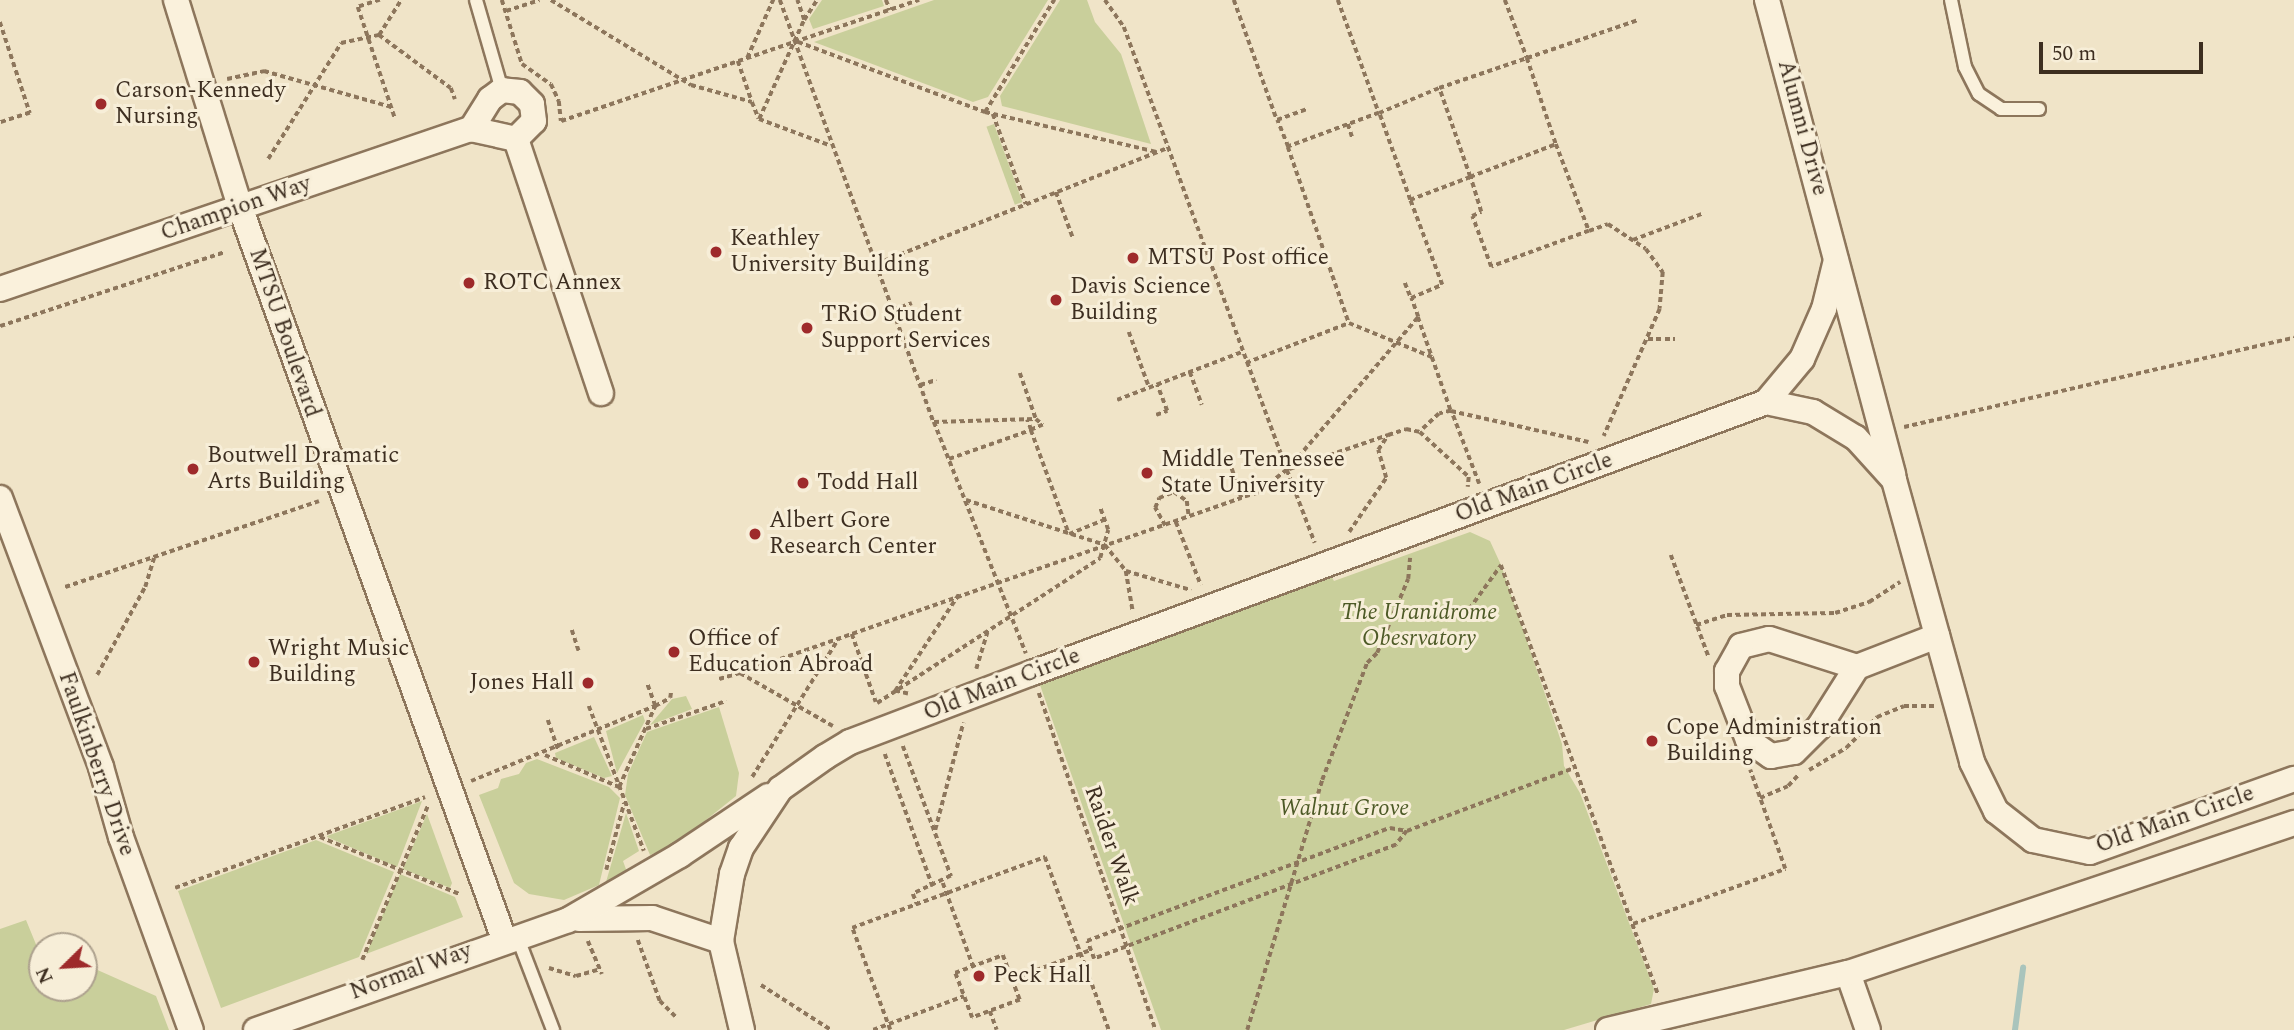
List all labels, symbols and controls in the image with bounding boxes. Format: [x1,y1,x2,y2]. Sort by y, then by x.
scale bar [2042,28,2206,72]
text: 50 m [2052,38,2096,70]
street label: Alumni Drive [1771,57,1833,199]
place label: Carson-Kennedy Nursing [115,77,285,131]
marker: Carson-Kennedy Nursing [93,96,109,112]
street label: Champion Way [157,170,315,248]
place label: Keathley University Building [730,225,930,279]
marker: Keathley University Building [708,244,724,260]
place label: MTSU Post office [1147,244,1329,272]
street label: MTSU Boulevard [242,245,326,421]
marker: MTSU Post office [1125,250,1141,266]
place label: ROTC Annex [483,269,621,297]
place label: Davis Science Building [1070,273,1211,327]
marker: ROTC Annex [461,275,477,291]
marker: Davis Science Building [1048,292,1064,308]
place label: TRiO Student Support Services [821,301,991,355]
marker: TRiO Student Support Services [799,320,815,336]
place label: Boutwell Dramatic Arts Building [207,442,399,496]
place label: Middle Tennessee State University [1161,446,1345,500]
street label: Old Main Circle [1452,447,1616,529]
marker: Boutwell Dramatic Arts Building [185,461,201,477]
marker: Middle Tennessee State University [1139,465,1155,481]
place label: Todd Hall [817,469,919,497]
marker: Todd Hall [795,475,811,491]
place label: Albert Gore Research Center [769,507,937,561]
marker: Albert Gore Research Center [747,526,763,542]
park label: The Uranidrome Obesrvatory [1341,599,1497,653]
place label: Office of Education Abroad [688,625,873,679]
place label: Wright Music Building [268,635,409,689]
street label: Old Main Circle [920,642,1084,728]
marker: Office of Education Abroad [666,644,682,660]
marker: Wright Music Building [246,654,262,670]
street label: Faulkinberry Drive [52,668,140,860]
place label: Jones Hall [470,669,574,697]
marker: Jones Hall [580,675,596,691]
place label: Cope Administration Building [1666,714,1882,768]
marker: Cope Administration Building [1644,733,1660,749]
street label: Old Main Circle [2092,780,2258,860]
street label: Raider Walk [1078,782,1144,910]
park label: Walnut Grove [1279,795,1409,823]
north arrow [28,932,98,1002]
street label: Normal Way [346,937,476,1007]
text: N [29,962,62,988]
place label: Peck Hall [993,962,1091,990]
marker: Peck Hall [971,968,987,984]

